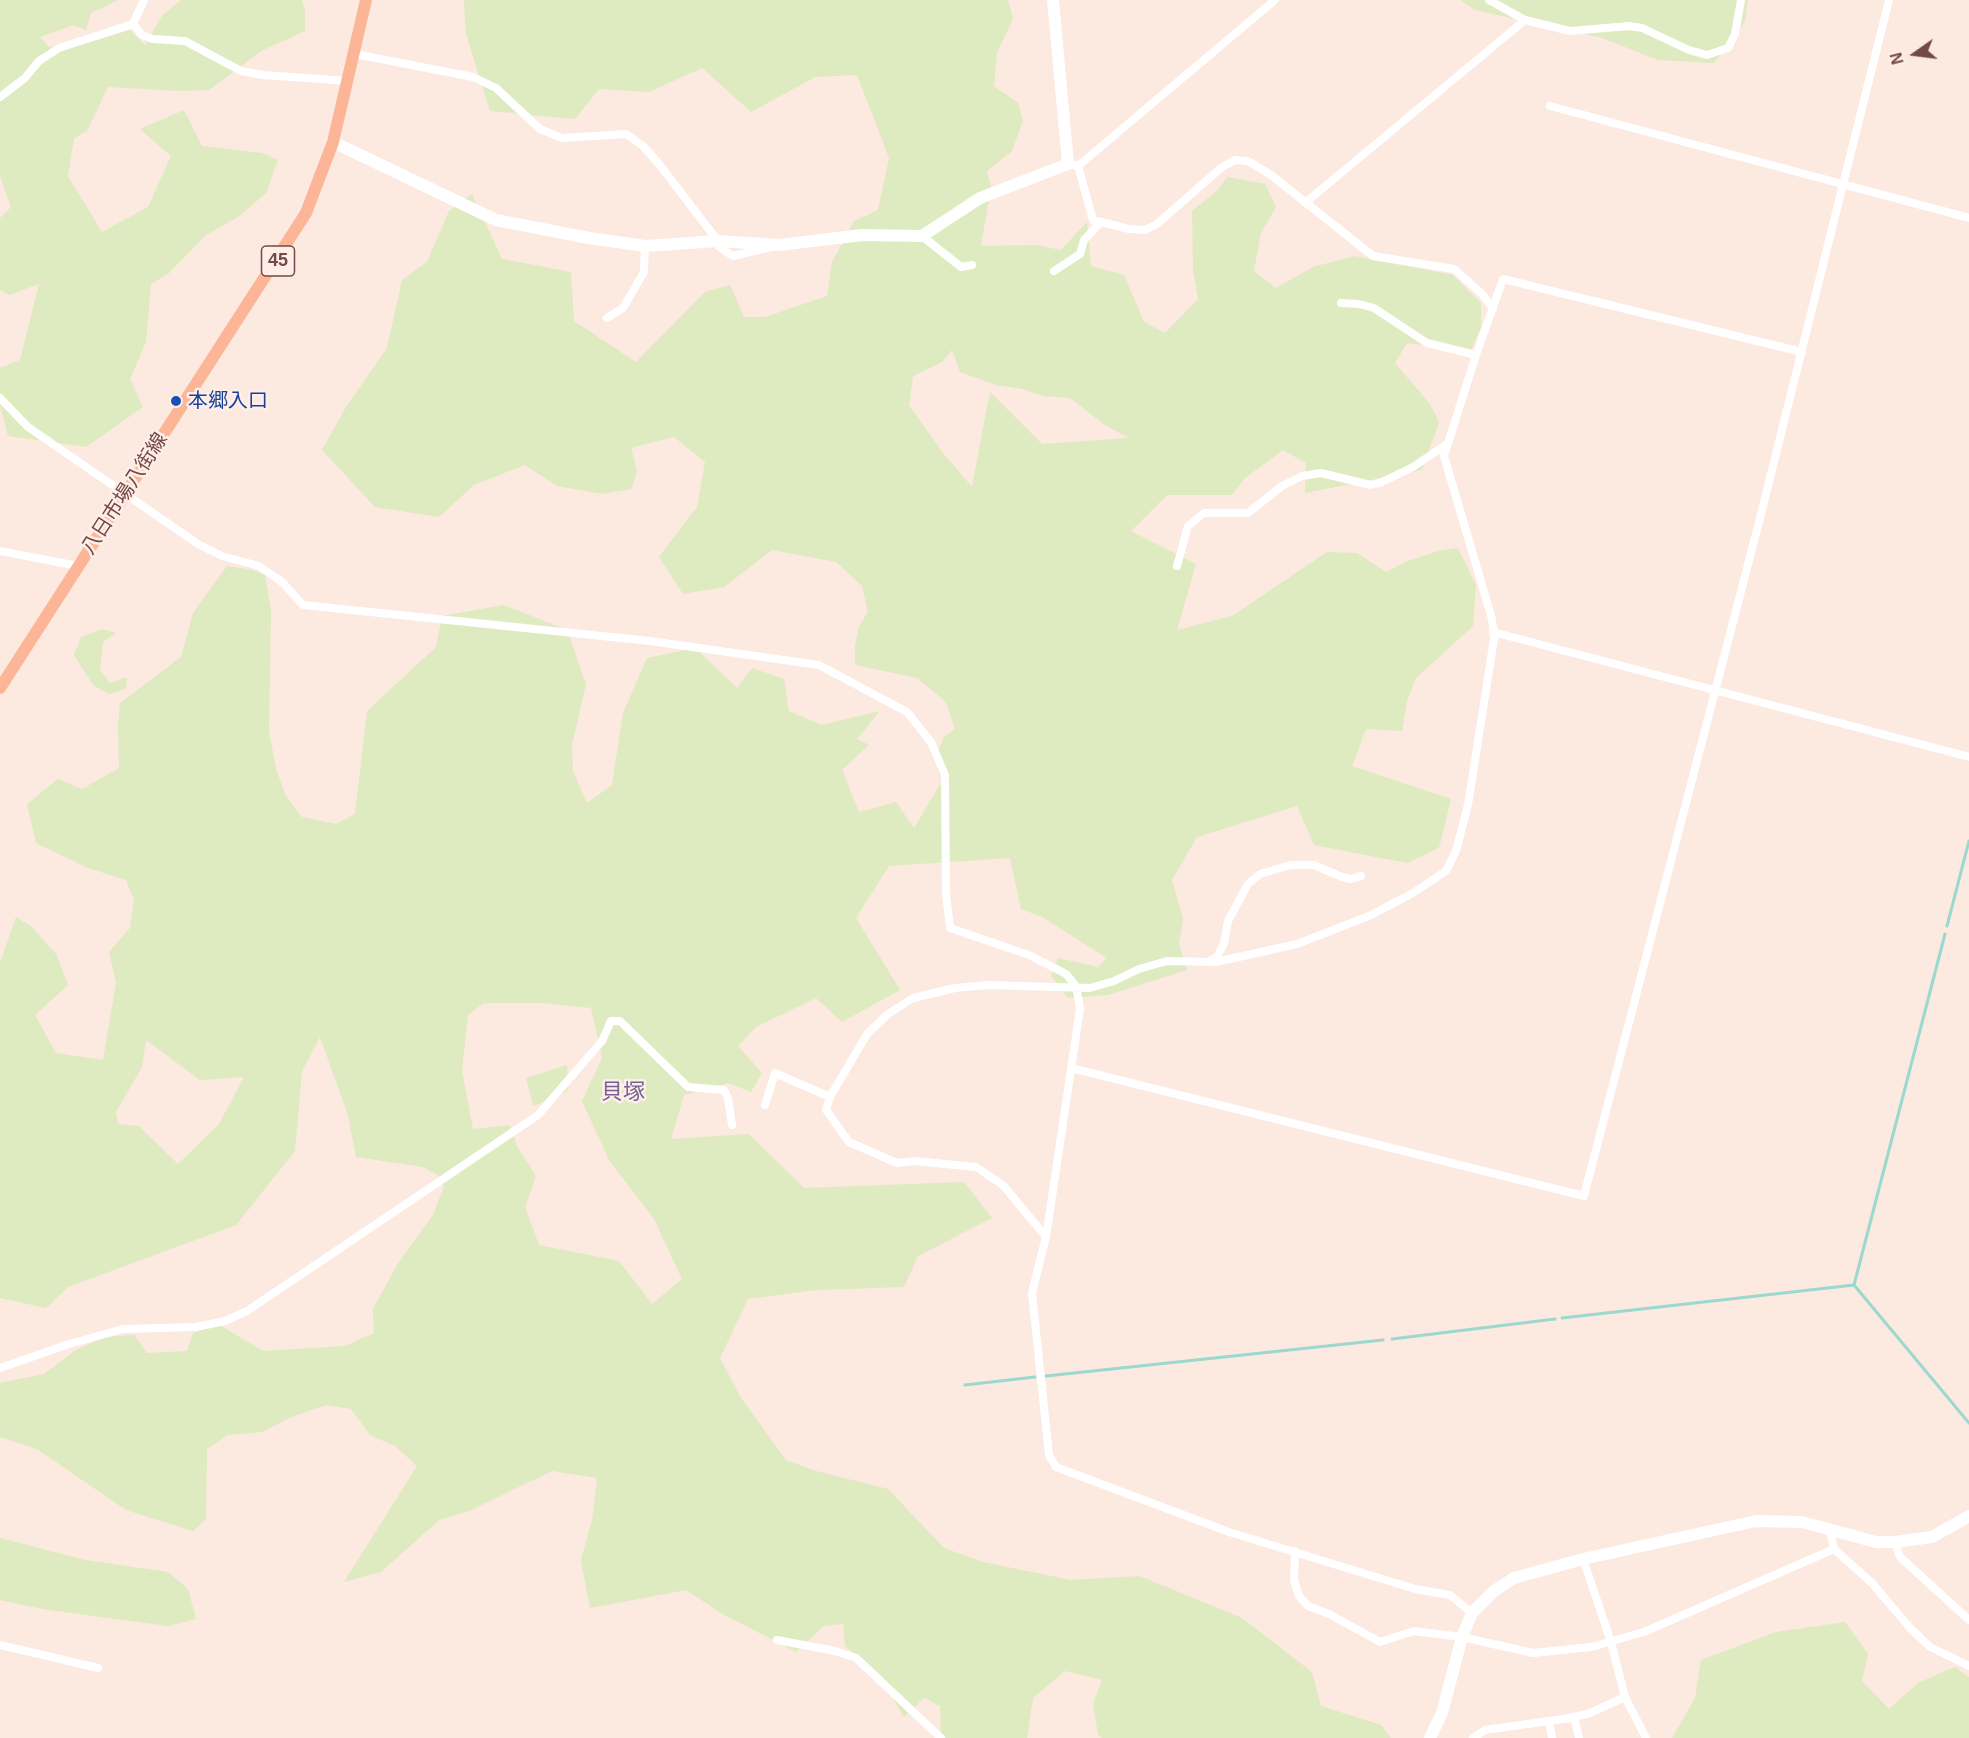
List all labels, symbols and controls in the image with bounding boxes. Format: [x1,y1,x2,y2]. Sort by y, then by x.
north arrow [1885,24,1945,84]
text: N [1887,51,1907,66]
road number: 45 [262,246,294,276]
place label: 本郷入口 [188,389,268,413]
marker: 本郷入口 [169,394,183,408]
street label: 八日市場八街線 [77,429,173,559]
district label: 貝塚 [601,1080,645,1106]

